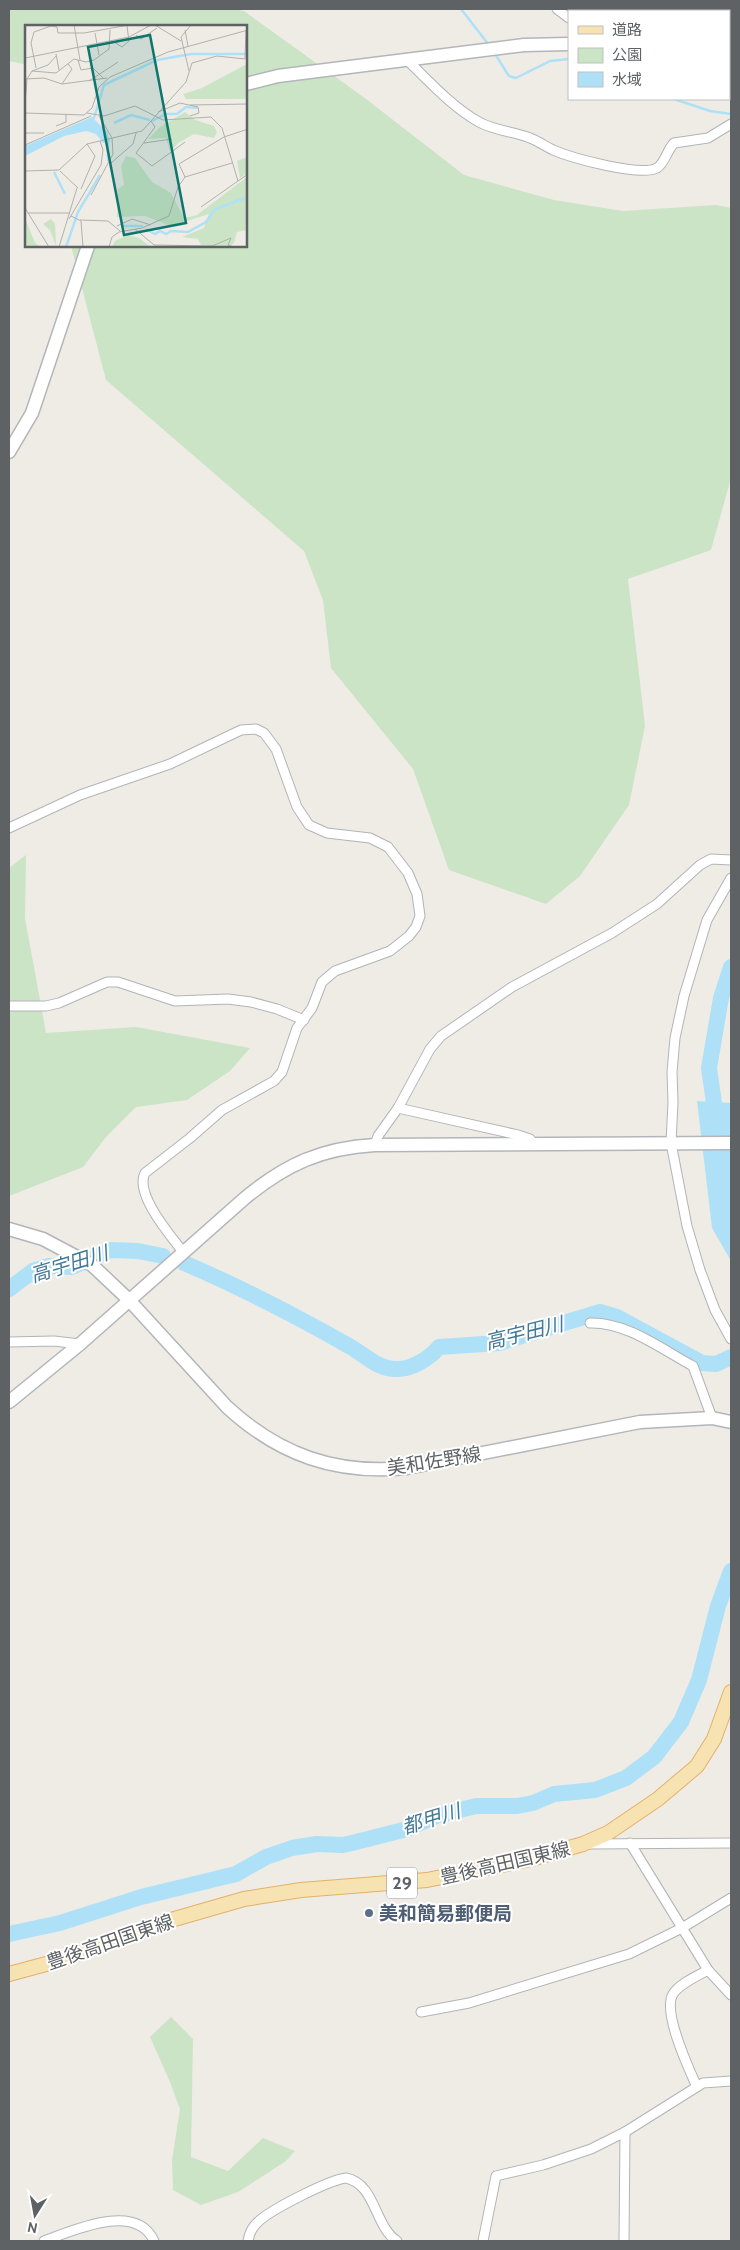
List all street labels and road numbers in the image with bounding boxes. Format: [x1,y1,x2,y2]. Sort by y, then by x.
street label: 美和佐野線 [385,1442,483,1480]
street label: 豊後高田国東線 [438,1837,572,1889]
road number: 29 [387,1868,417,1899]
street label: 豊後高田国東線 [43,1909,177,1975]

